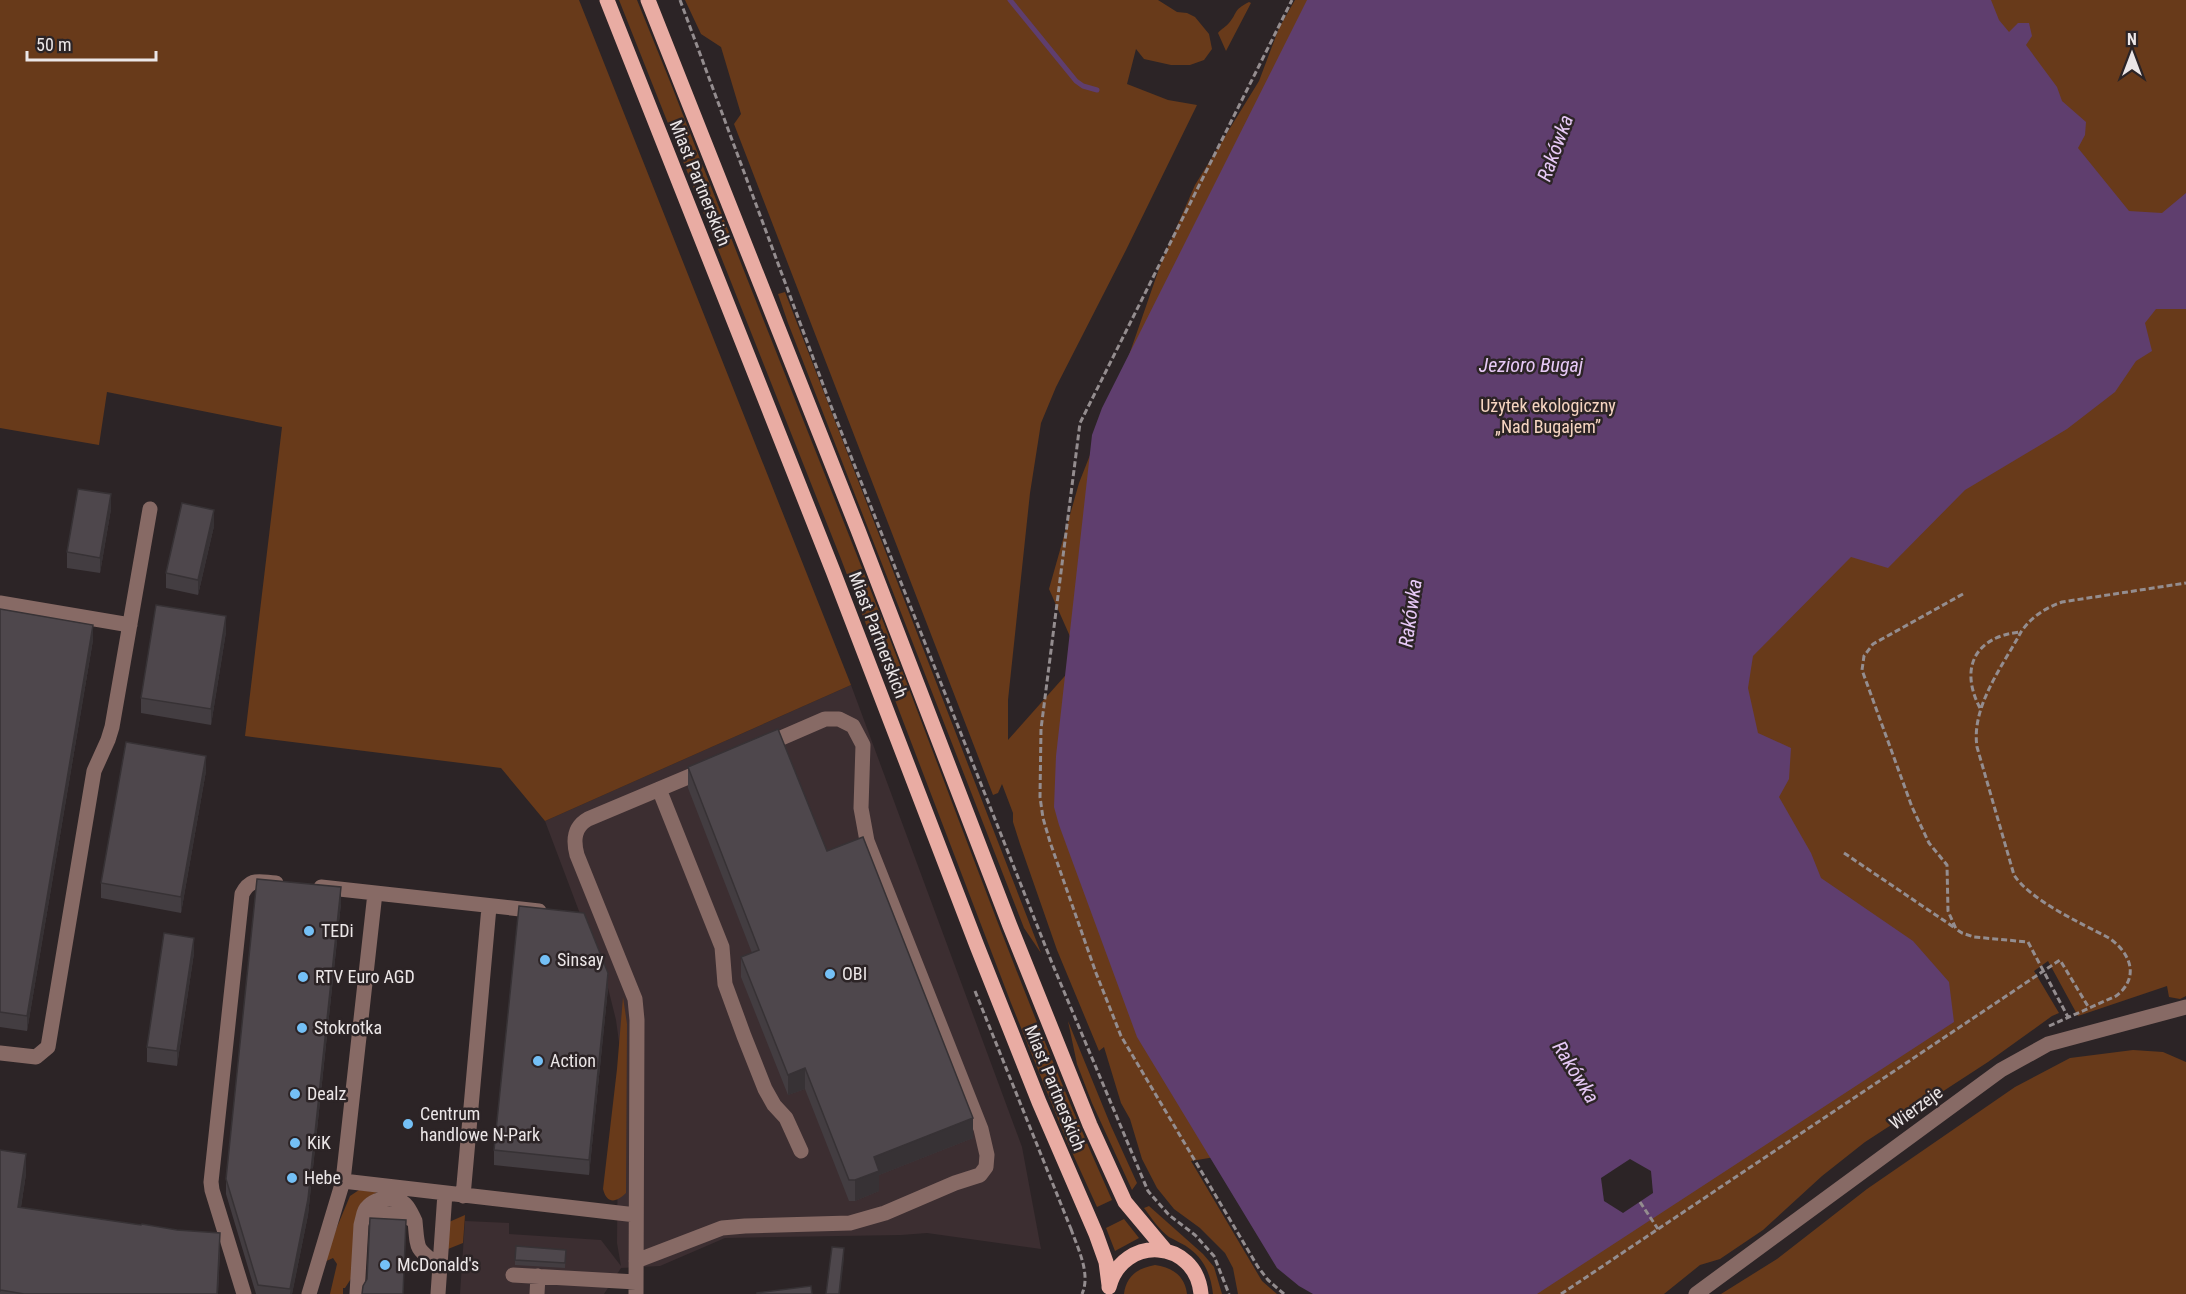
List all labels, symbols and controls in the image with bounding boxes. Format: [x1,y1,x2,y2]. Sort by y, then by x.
scale bar [27,24,156,62]
north arrow [2102,24,2162,84]
text: N [2127,30,2137,49]
text: 50 m [36,34,71,55]
water label: Rakówka [1532,112,1578,184]
street label: Miast Partnerskich [666,117,735,249]
water label: Jezioro Bugaj [1479,353,1584,377]
park label: Użytek ekologiczny „Nad Bugajem” [1480,395,1616,437]
street label: Miast Partnerskich [845,569,912,701]
water label: Rakówka [1393,577,1427,649]
place label: TEDi [321,920,354,941]
marker: TEDi [302,924,316,938]
place label: Sinsay [557,949,604,970]
marker: Sinsay [538,953,552,967]
place label: OBI [842,963,867,984]
place label: RTV Euro AGD [315,966,415,987]
marker: OBI [823,967,837,981]
marker: RTV Euro AGD [296,970,310,984]
place label: Stokrotka [314,1017,382,1038]
marker: Stokrotka [295,1021,309,1035]
street label: Miast Partnerskich [1021,1022,1090,1154]
water label: Rakówka [1548,1037,1604,1107]
place label: Action [550,1050,596,1071]
marker: Action [531,1054,545,1068]
street label: Wierzeje [1885,1081,1946,1134]
place label: Dealz [307,1083,346,1104]
marker: Dealz [288,1087,302,1101]
place label: Centrum handlowe N-Park [420,1103,540,1145]
marker: Centrum handlowe N-Park [401,1117,415,1131]
place label: KiK [307,1132,331,1153]
marker: KiK [288,1136,302,1150]
place label: Hebe [304,1167,341,1188]
marker: Hebe [285,1171,299,1185]
place label: McDonald's [397,1254,479,1275]
marker: McDonald's [378,1258,392,1272]

